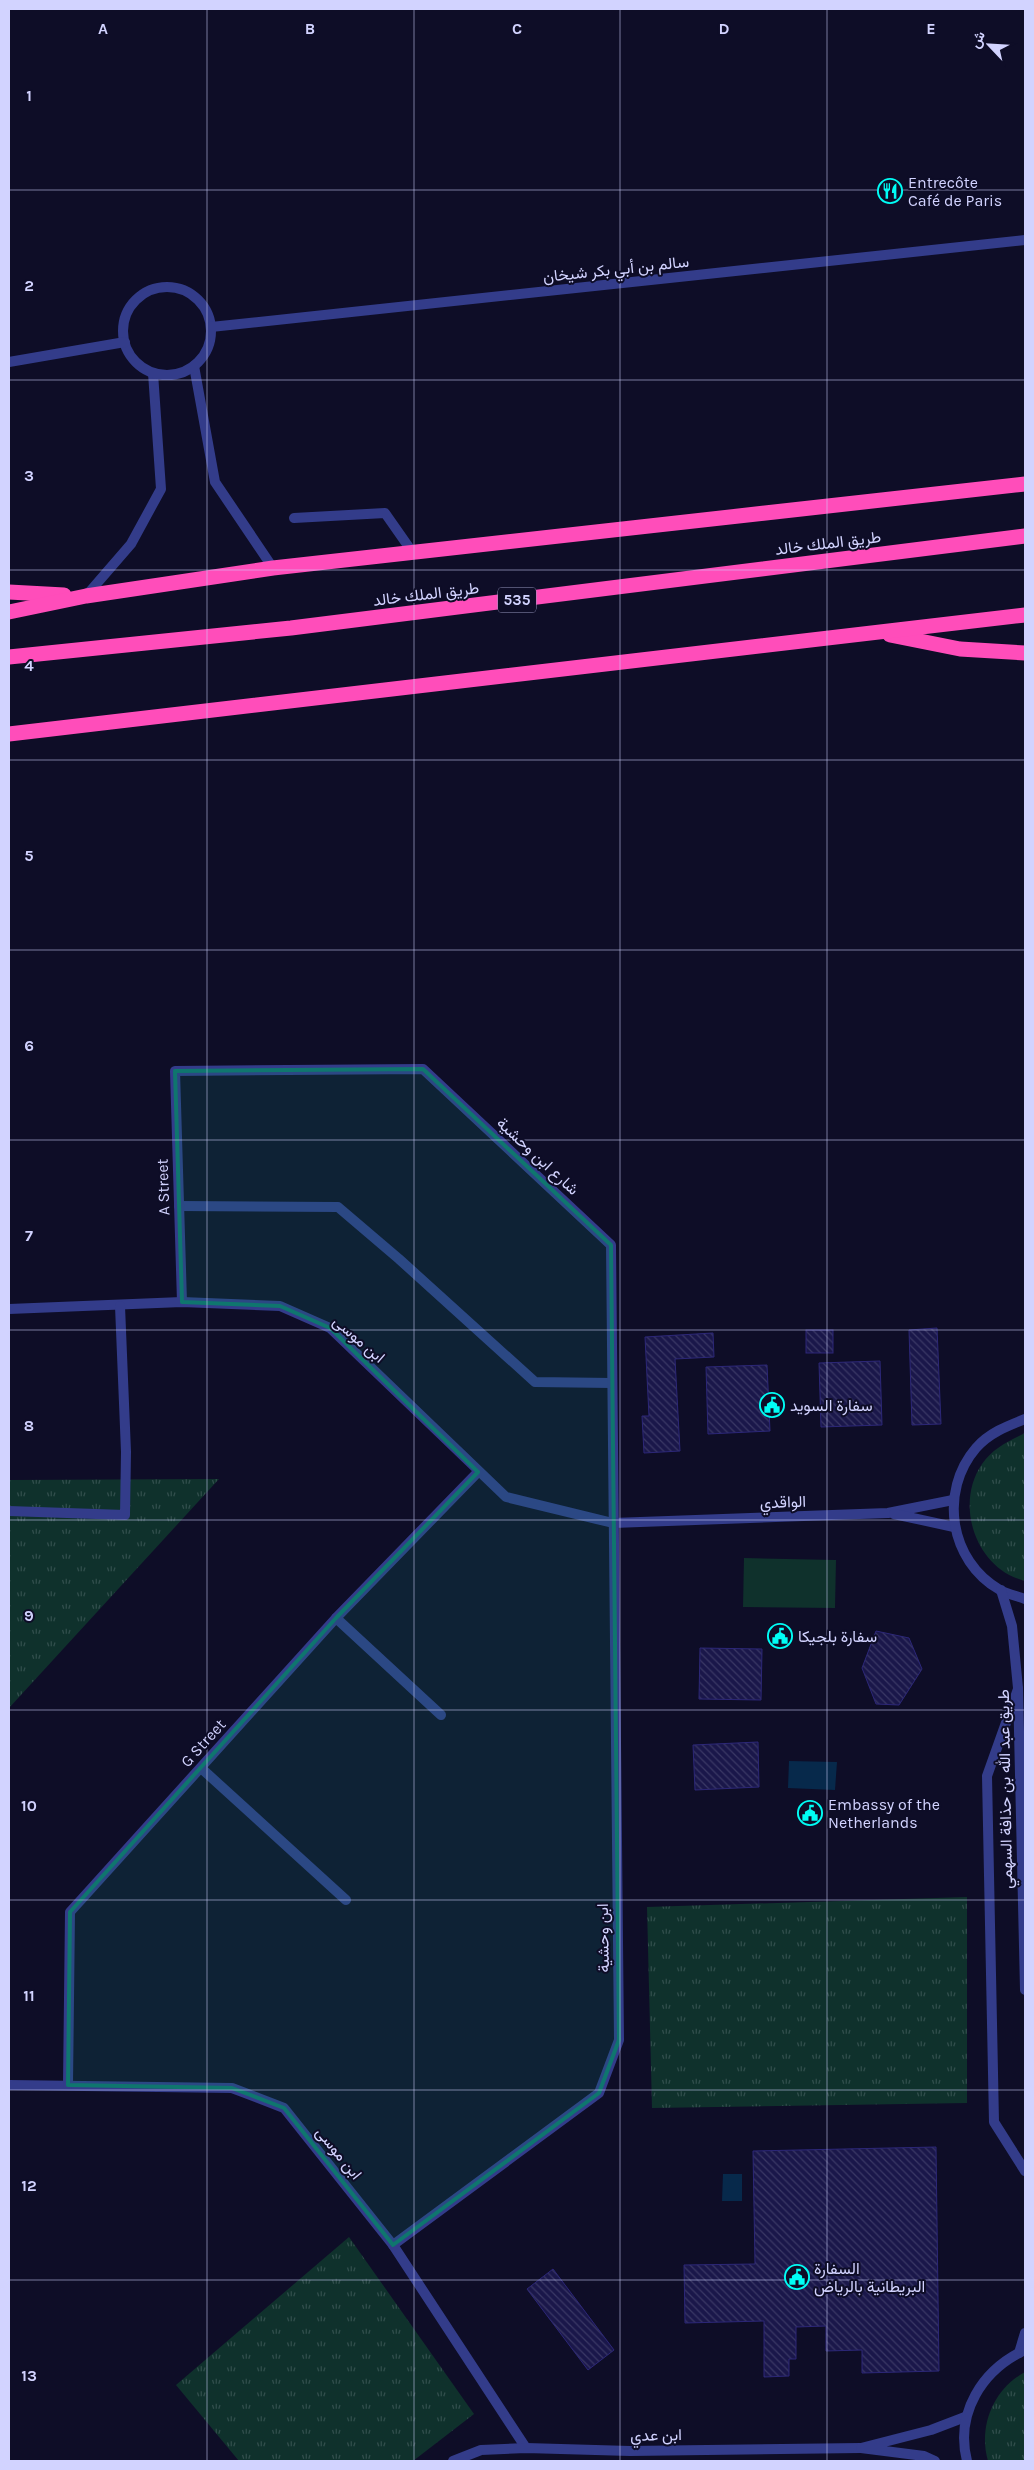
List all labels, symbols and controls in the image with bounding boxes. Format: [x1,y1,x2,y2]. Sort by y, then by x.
text: A [98,19,108,38]
text: B [305,19,315,38]
text: C [512,19,522,38]
text: D [719,19,730,38]
text: E [926,19,936,38]
north arrow [964,20,1014,70]
text: ش [966,28,989,51]
text: 1 [26,86,32,105]
place label: Entrecôte Café de Paris [908,173,1002,210]
restaurant icon: Entrecôte Café de Paris [877,178,903,204]
street label: سالم بن أبي بكر شيخان [542,252,690,290]
text: 2 [24,276,34,295]
text: 3 [24,466,34,485]
street label: طريق الملك خالد [774,527,882,560]
street label: طريق الملك خالد [372,578,480,611]
road number: 535 [498,588,536,612]
text: 4 [24,656,34,675]
text: 5 [24,846,34,865]
text: 6 [24,1036,34,1055]
street label: شارع ابن وحشية [492,1113,583,1200]
street label: A Street [153,1158,173,1216]
text: 7 [25,1226,33,1245]
street label: ابن موسى [329,1311,389,1367]
public building icon: سفارة السويد [759,1392,785,1418]
place label: سفارة السويد [790,1396,873,1416]
text: 8 [24,1416,34,1435]
street label: الواقدي [760,1492,807,1516]
text: 9 [24,1606,34,1625]
public building icon: سفارة بلجيكا [767,1623,793,1649]
place label: سفارة بلجيكا [798,1627,877,1647]
street label: طريق عبد الله بن حذافة السهمي [994,1689,1020,1889]
street label: G Street [177,1715,229,1771]
place label: Embassy of the Netherlands [828,1795,940,1832]
text: 10 [21,1796,37,1815]
public building icon: Embassy of the Netherlands [797,1800,823,1826]
street label: ابن وحشية [593,1903,614,1973]
text: 11 [23,1986,35,2005]
street label: ابن موسى [311,2123,366,2184]
text: 12 [21,2176,37,2195]
place label: السفارة البريطانية بالرياض [814,2259,925,2297]
public building icon: السفارة البريطانية بالرياض [784,2264,810,2290]
text: 13 [21,2366,37,2385]
street label: ابن عدي [630,2425,682,2449]

